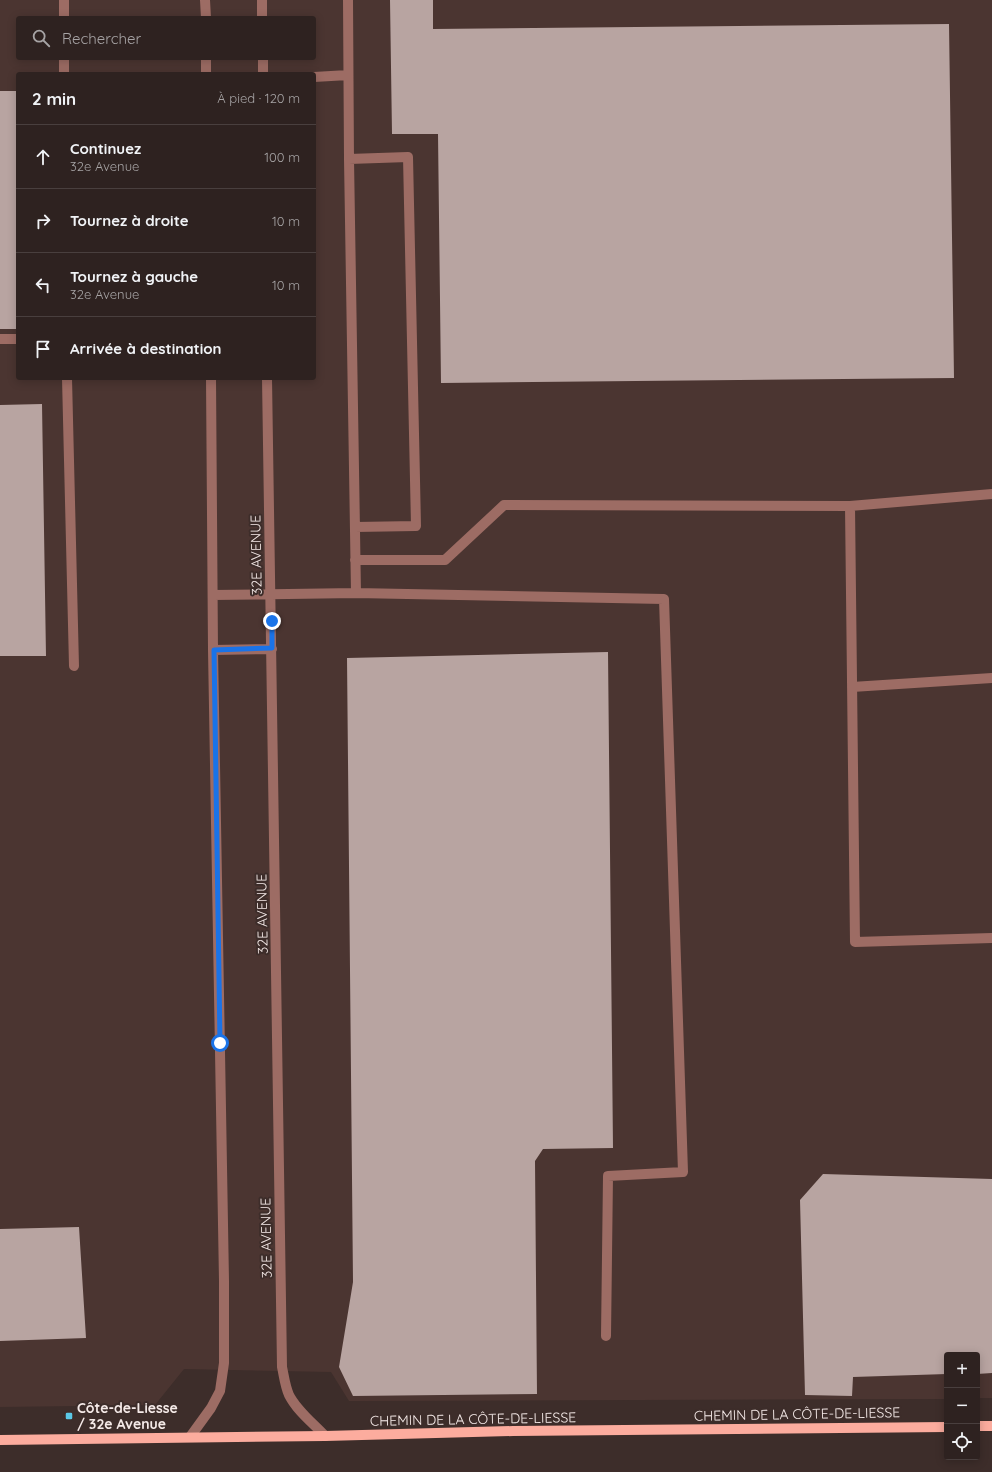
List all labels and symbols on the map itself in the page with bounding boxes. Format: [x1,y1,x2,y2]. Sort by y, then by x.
street label: 32E AVENUE [246,515,266,595]
route end [263,612,281,630]
street label: 32E AVENUE [252,874,272,954]
route start [211,1034,229,1052]
street label: 32E AVENUE [256,1198,276,1278]
place label: Côte-de-Liesse / 32e Avenue [77,1399,178,1433]
street label: CHEMIN DE LA CÔTE-DE-LIESSE [694,1403,900,1425]
street label: CHEMIN DE LA CÔTE-DE-LIESSE [370,1408,576,1430]
marker: Côte-de-Liesse / 32e Avenue [64,1411,74,1421]

